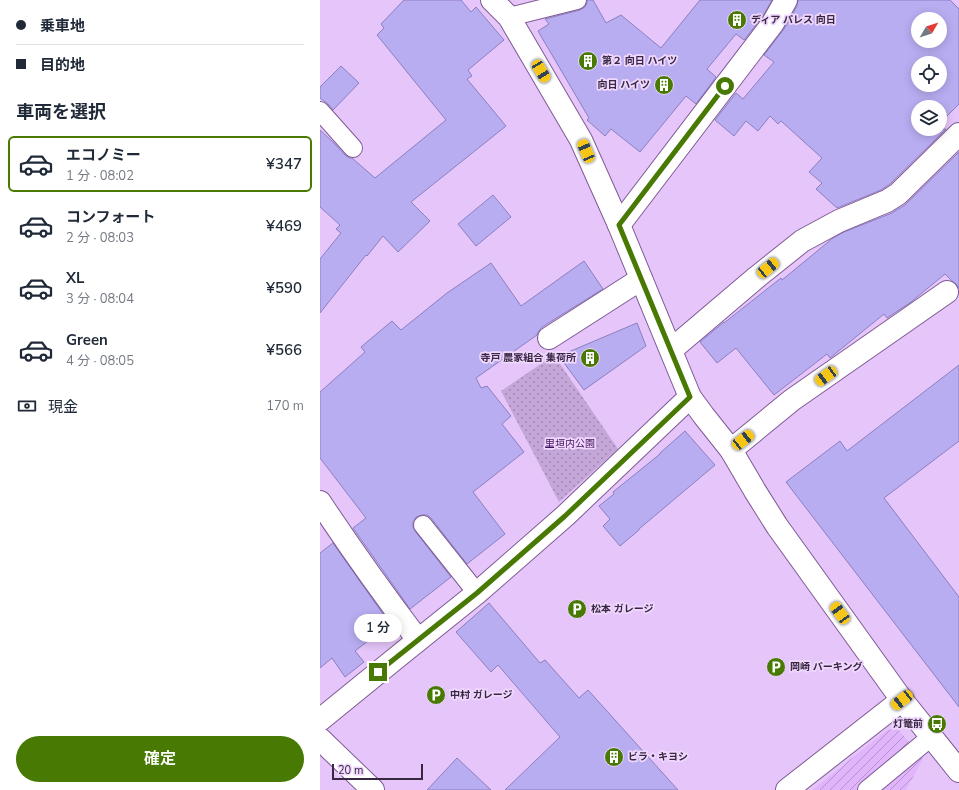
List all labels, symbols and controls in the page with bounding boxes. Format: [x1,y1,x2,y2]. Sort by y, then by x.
building icon: ディア パレス 向日 [726,9,748,31]
north arrow [911,12,947,48]
map controls [911,12,947,136]
place label: ディア パレス 向日 [751,13,836,27]
text: 乗車地 [40,16,85,36]
building icon: 第２ 向日 ハイツ [577,50,599,72]
place label: 第２ 向日 ハイツ [602,54,677,68]
text: 目的地 [40,55,85,75]
button: locate [911,56,947,92]
car [530,58,552,84]
building icon: 向日 ハイツ [653,74,675,96]
route start [716,77,734,95]
place label: 向日 ハイツ [598,78,650,92]
text: 車両を選択 [16,100,106,124]
button: layers [911,100,947,136]
car [576,138,596,164]
text: エコノミー [66,145,141,165]
icon: car [18,146,54,182]
text: ¥347 [266,154,302,174]
text: 1 分 · 08:02 [66,167,134,185]
text: コンフォート [66,207,156,227]
icon: car [18,208,54,244]
text: ¥469 [266,216,302,236]
text: 2 分 · 08:03 [66,229,134,247]
car [755,256,781,280]
text: XL [66,268,85,288]
icon: car [18,270,54,306]
text: ¥590 [266,278,302,298]
text: 3 分 · 08:04 [66,290,134,308]
text: Green [66,330,108,350]
icon: car [18,332,54,368]
text: ¥566 [266,340,302,360]
building icon: 寺戸 農家組合 集荷所 [579,347,601,369]
place label: 寺戸 農家組合 集荷所 [481,351,576,365]
text: 4 分 · 08:05 [66,352,134,370]
car [813,364,839,388]
icon: cash [16,395,38,417]
text: 現金 [48,397,78,417]
text: 170 m [266,397,304,415]
car [730,428,756,452]
park label: 里垣内公園 [545,437,595,451]
parking icon: 松本 ガレージ [566,598,588,620]
car [828,600,852,626]
place label: 松本 ガレージ [591,602,654,616]
callout: 1 分 [354,614,402,642]
text: 1 分 [366,619,390,637]
parking icon: 岡崎 パーキング [765,656,787,678]
place label: 岡崎 パーキング [790,660,862,674]
route end [369,663,387,681]
parking icon: 中村 ガレージ [425,684,447,706]
place label: 中村 ガレージ [450,688,513,702]
car [889,688,915,712]
bus stop icon: 灯篭前 [926,713,948,735]
place label: 灯篭前 [893,717,923,731]
button: 確定 [16,736,304,782]
building icon: ビラ・キヨシ [603,746,625,768]
place label: ビラ・キヨシ [628,750,688,764]
scale bar [332,762,423,781]
text: 20 m [338,763,363,778]

